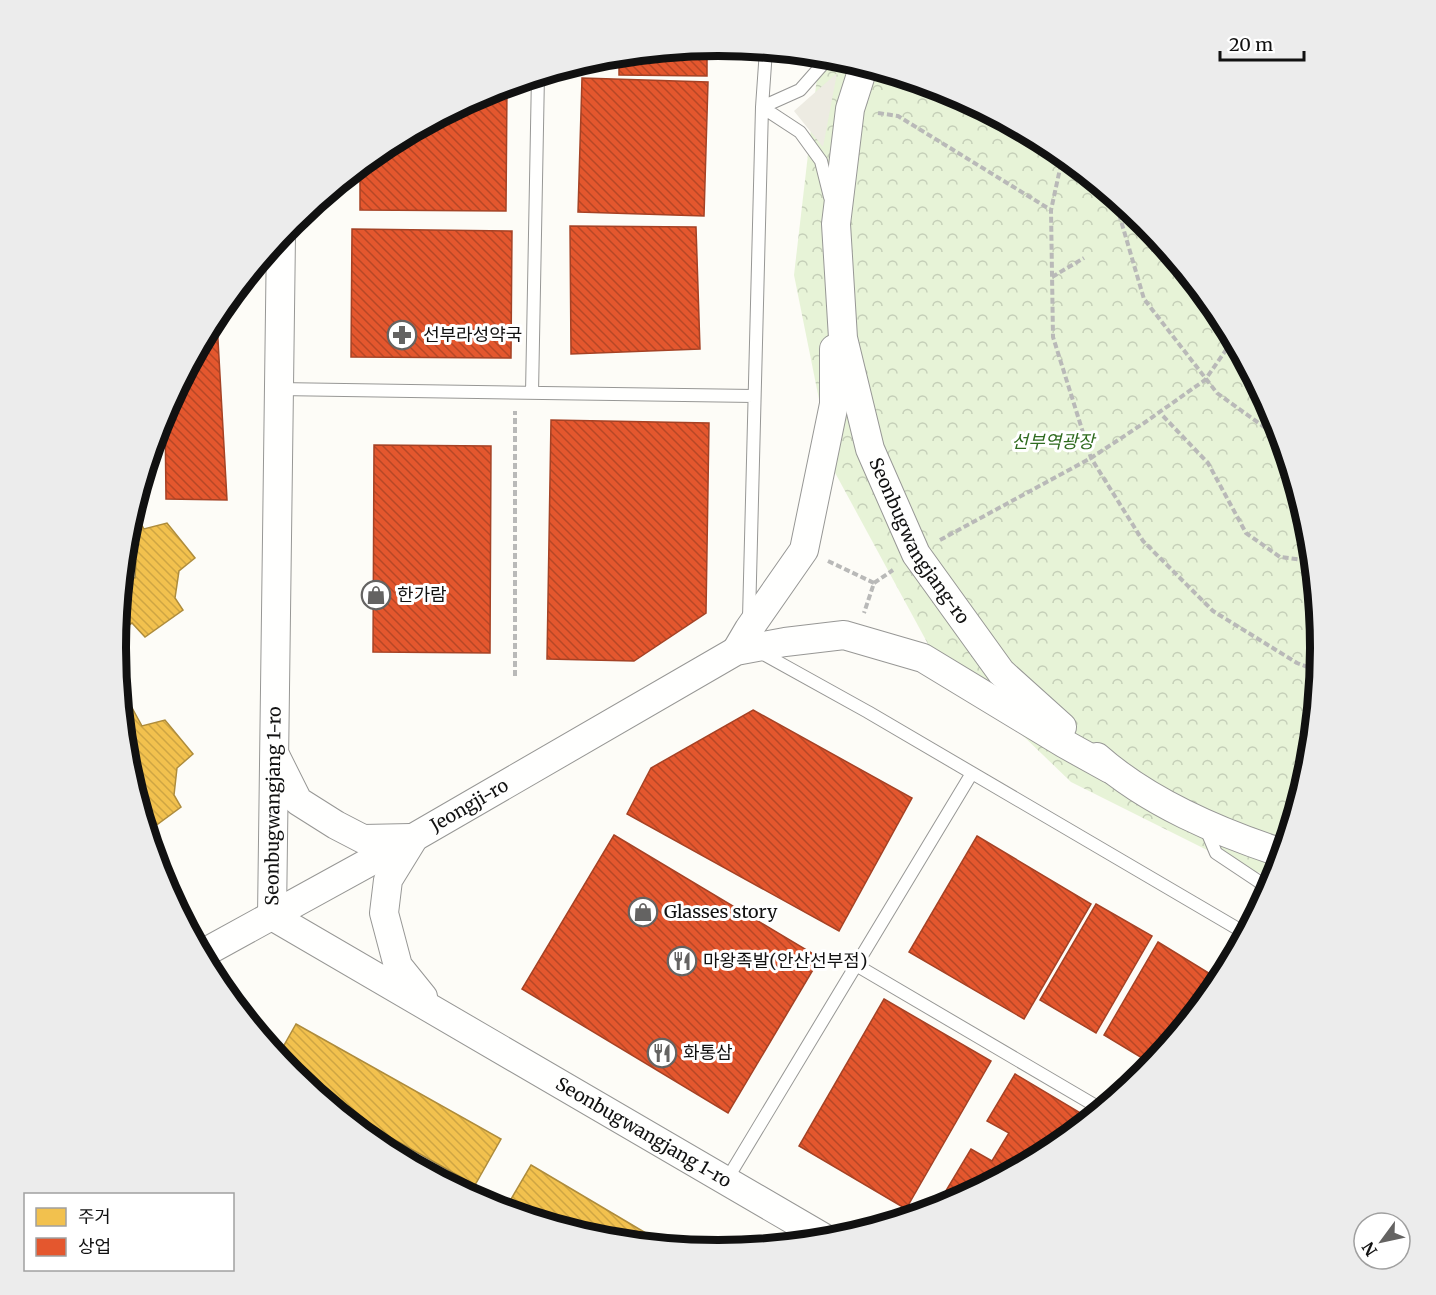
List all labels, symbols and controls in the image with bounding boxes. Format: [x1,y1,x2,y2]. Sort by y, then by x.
scale bar [1220,24,1304,62]
text: 20 m [1229,33,1273,56]
pharmacy icon: 선부라성약국 [386,319,418,351]
place label: 선부라성약국 [423,323,522,346]
park label: 선부역광장 [1012,430,1097,453]
street label: Seonbugwangjang-ro [864,454,975,628]
shop icon: 한가람 [360,579,392,611]
place label: 한가람 [397,583,447,606]
street label: Seonbugwangjang 1-ro [260,706,286,906]
street label: Jeongji-ro [425,773,512,837]
shop icon: Glasses story [627,896,659,928]
place label: Glasses story [664,900,778,923]
restaurant icon: 마왕족발(안산선부점) [666,945,698,977]
place label: 마왕족발(안산선부점) [703,949,868,972]
restaurant icon: 화통삼 [646,1037,678,1069]
place label: 화통삼 [683,1041,733,1064]
street label: Seonbugwangjang 1-ro [552,1072,736,1192]
legend [24,1193,234,1271]
text: 주거 [78,1205,111,1228]
north arrow [1352,1211,1412,1271]
text: 상업 [78,1235,111,1258]
text: N [1357,1238,1381,1260]

